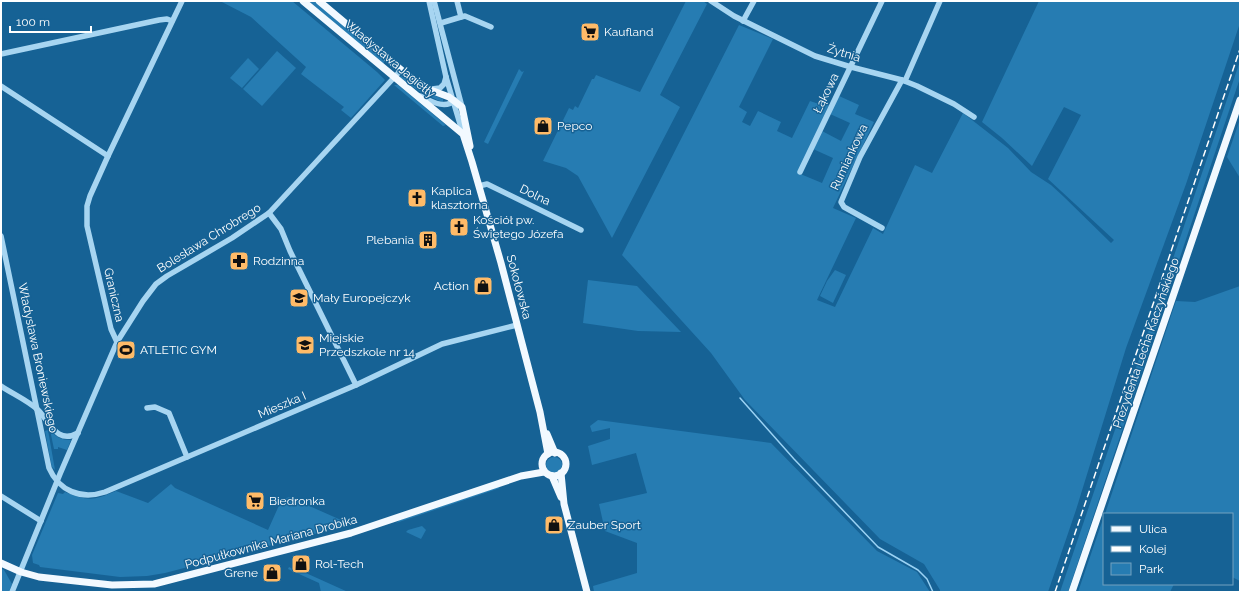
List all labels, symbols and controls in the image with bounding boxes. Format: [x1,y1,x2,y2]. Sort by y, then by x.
scale bar [10,8,91,34]
text: 100 m [16,15,50,29]
street label: Władysława Jagiełły [342,17,438,101]
supermarket icon: Kaufland [579,21,601,43]
place label: Kaufland [604,25,653,39]
street label: Żytnia [826,41,862,65]
street label: Łąkowa [810,71,842,115]
shop icon: Pepco [532,115,554,137]
place label: Pepco [557,119,592,133]
street label: Rumiankowa [828,122,870,192]
street label: Dolna [517,182,553,208]
place label: Kaplica klasztorna [431,184,488,212]
church icon: Kaplica klasztorna [406,187,428,209]
street label: Bolesława Chrobrego [155,200,263,276]
place label: Kościół pw. Świętego Józefa [473,213,564,241]
church icon: Kościół pw. Świętego Józefa [448,216,470,238]
building icon: Plebania [417,229,439,251]
place label: Plebania [366,233,414,247]
pharmacy icon: Rodzinna [228,250,250,272]
street label: Sokołowska [504,253,534,321]
place label: Rodzinna [253,254,304,268]
street label: Prezydenta Lecha Kaczyńskiego [1110,256,1182,430]
street label: Graniczna [101,267,127,323]
shop icon: Action [472,275,494,297]
place label: Action [434,279,469,293]
street label: Władysława Broniewskiego [15,282,61,434]
school or university icon: Mały Europejczyk [288,287,310,309]
place label: Mały Europejczyk [313,291,411,305]
place label: Miejskie Przedszkole nr 14 [319,331,415,359]
school or university icon: Miejskie Przedszkole nr 14 [294,334,316,356]
sports icon: ATLETIC GYM [115,339,137,361]
place label: ATLETIC GYM [140,343,217,357]
street label: Mieszka I [256,389,308,421]
supermarket icon: Biedronka [244,490,266,512]
place label: Biedronka [269,494,325,508]
street label: Podpułkownika Mariana Drobika [183,512,359,572]
legend [1103,513,1233,585]
shop icon: Zauber Sport [543,514,565,536]
place label: Zauber Sport [568,518,641,532]
text: Ulica [1139,522,1167,536]
text: Kolej [1139,542,1167,556]
shop icon: Rol-Tech [290,553,312,575]
place label: Rol-Tech [315,557,364,571]
shop icon: Grene [261,562,283,584]
text: Park [1139,562,1164,576]
place label: Grene [224,566,258,580]

